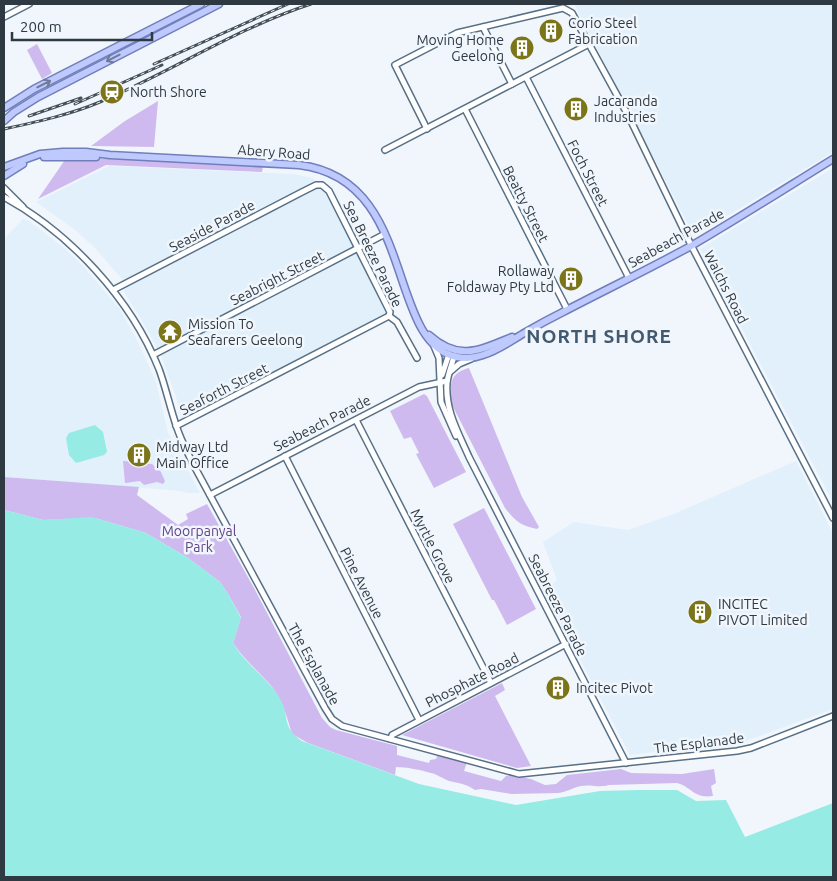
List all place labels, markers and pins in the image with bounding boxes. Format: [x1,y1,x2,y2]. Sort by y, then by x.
place label: Corio Steel Fabrication [568,15,638,47]
building icon: Corio Steel Fabrication [538,18,564,44]
place label: Moving Home Geelong [416,32,504,64]
building icon: Moving Home Geelong [509,35,535,61]
station icon: North Shore [99,79,125,105]
place label: North Shore [130,84,207,100]
place label: Jacaranda Industries [594,93,658,125]
building icon: Jacaranda Industries [563,96,589,122]
place label: Rollaway Foldaway Pty Ltd [447,263,554,295]
building icon: Rollaway Foldaway Pty Ltd [558,266,584,292]
place label: Mission To Seafarers Geelong [188,316,303,348]
temple icon: Mission To Seafarers Geelong [157,319,183,345]
place label: Midway Ltd Main Office [156,439,229,471]
building icon: Midway Ltd Main Office [126,442,152,468]
place label: INCITEC PIVOT Limited [718,596,808,628]
building icon: INCITEC PIVOT Limited [687,599,713,625]
building icon: Incitec Pivot [545,675,571,701]
place label: Incitec Pivot [576,680,653,696]

